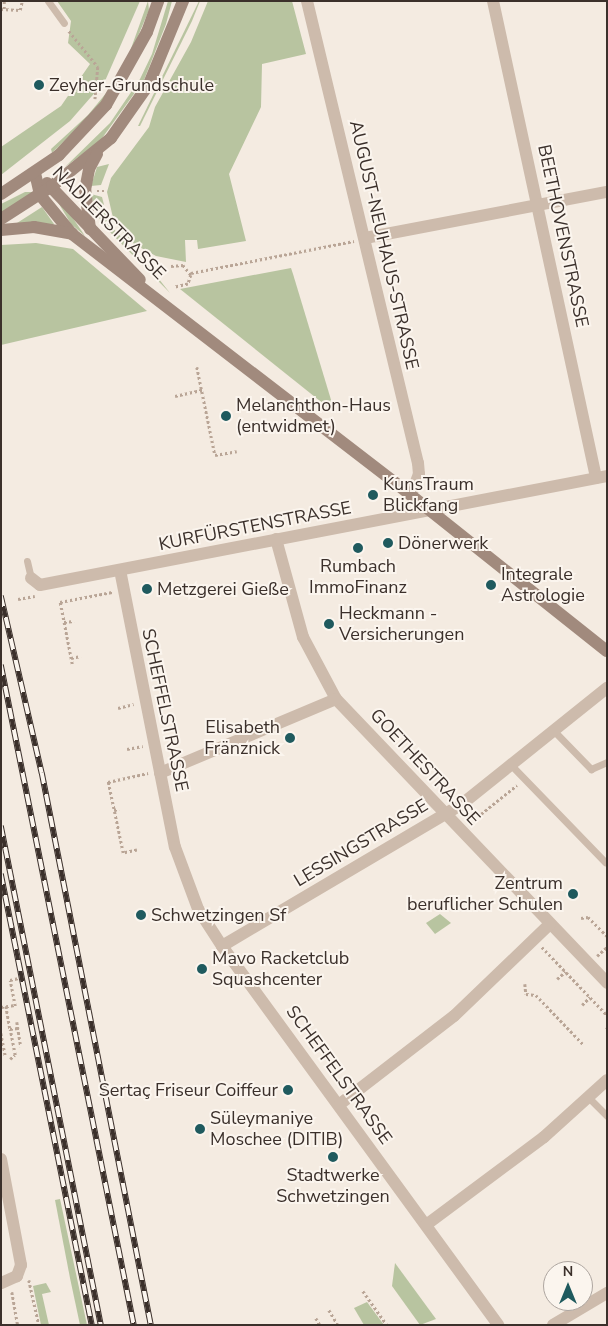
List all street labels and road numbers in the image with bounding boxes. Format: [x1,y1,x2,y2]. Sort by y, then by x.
street label: AUGUST-NEUHAUS-STRASSE [345,118,423,372]
street label: BEETHOVENSTRASSE [533,143,593,329]
street label: NADLERSTRASSE [48,162,170,284]
street label: KURFÜRSTENSTRASSE [157,497,353,555]
street label: SCHEFFELSTRASSE [137,626,193,794]
street label: GOETHESTRASSE [366,704,484,830]
street label: LESSINGSTRASSE [290,795,432,891]
street label: SCHEFFELSTRASSE [281,1001,397,1149]

